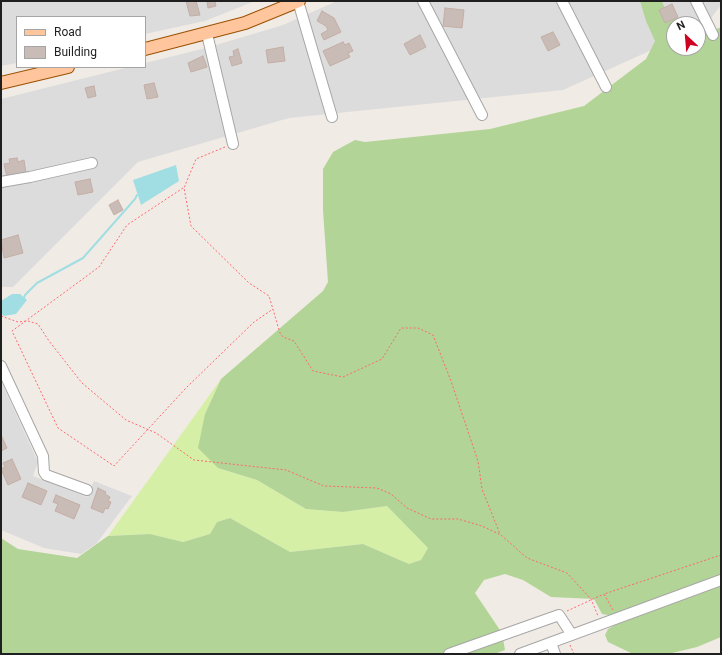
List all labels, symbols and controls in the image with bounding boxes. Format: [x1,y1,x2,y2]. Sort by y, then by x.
legend [16,16,146,68]
north arrow [666,16,706,56]
text: N [675,18,687,33]
text: Road [54,25,82,39]
text: Building [54,45,97,59]

